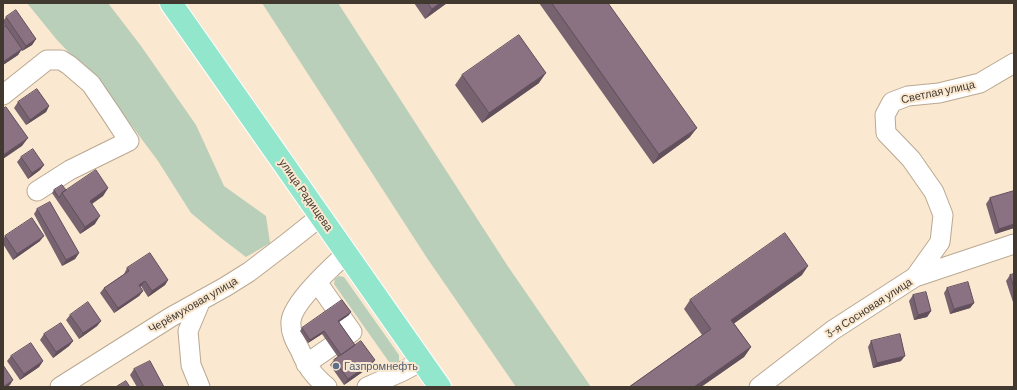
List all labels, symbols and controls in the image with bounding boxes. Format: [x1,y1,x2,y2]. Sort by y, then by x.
street label: Светлая улица [900,78,976,106]
street label: улица Радищева [276,156,336,234]
street label: Черёмуховая улица [146,274,240,336]
street label: 3-я Сосновая улица [823,275,915,341]
place label: Газпромнефть [344,359,418,373]
marker: Газпромнефть [331,361,341,371]

